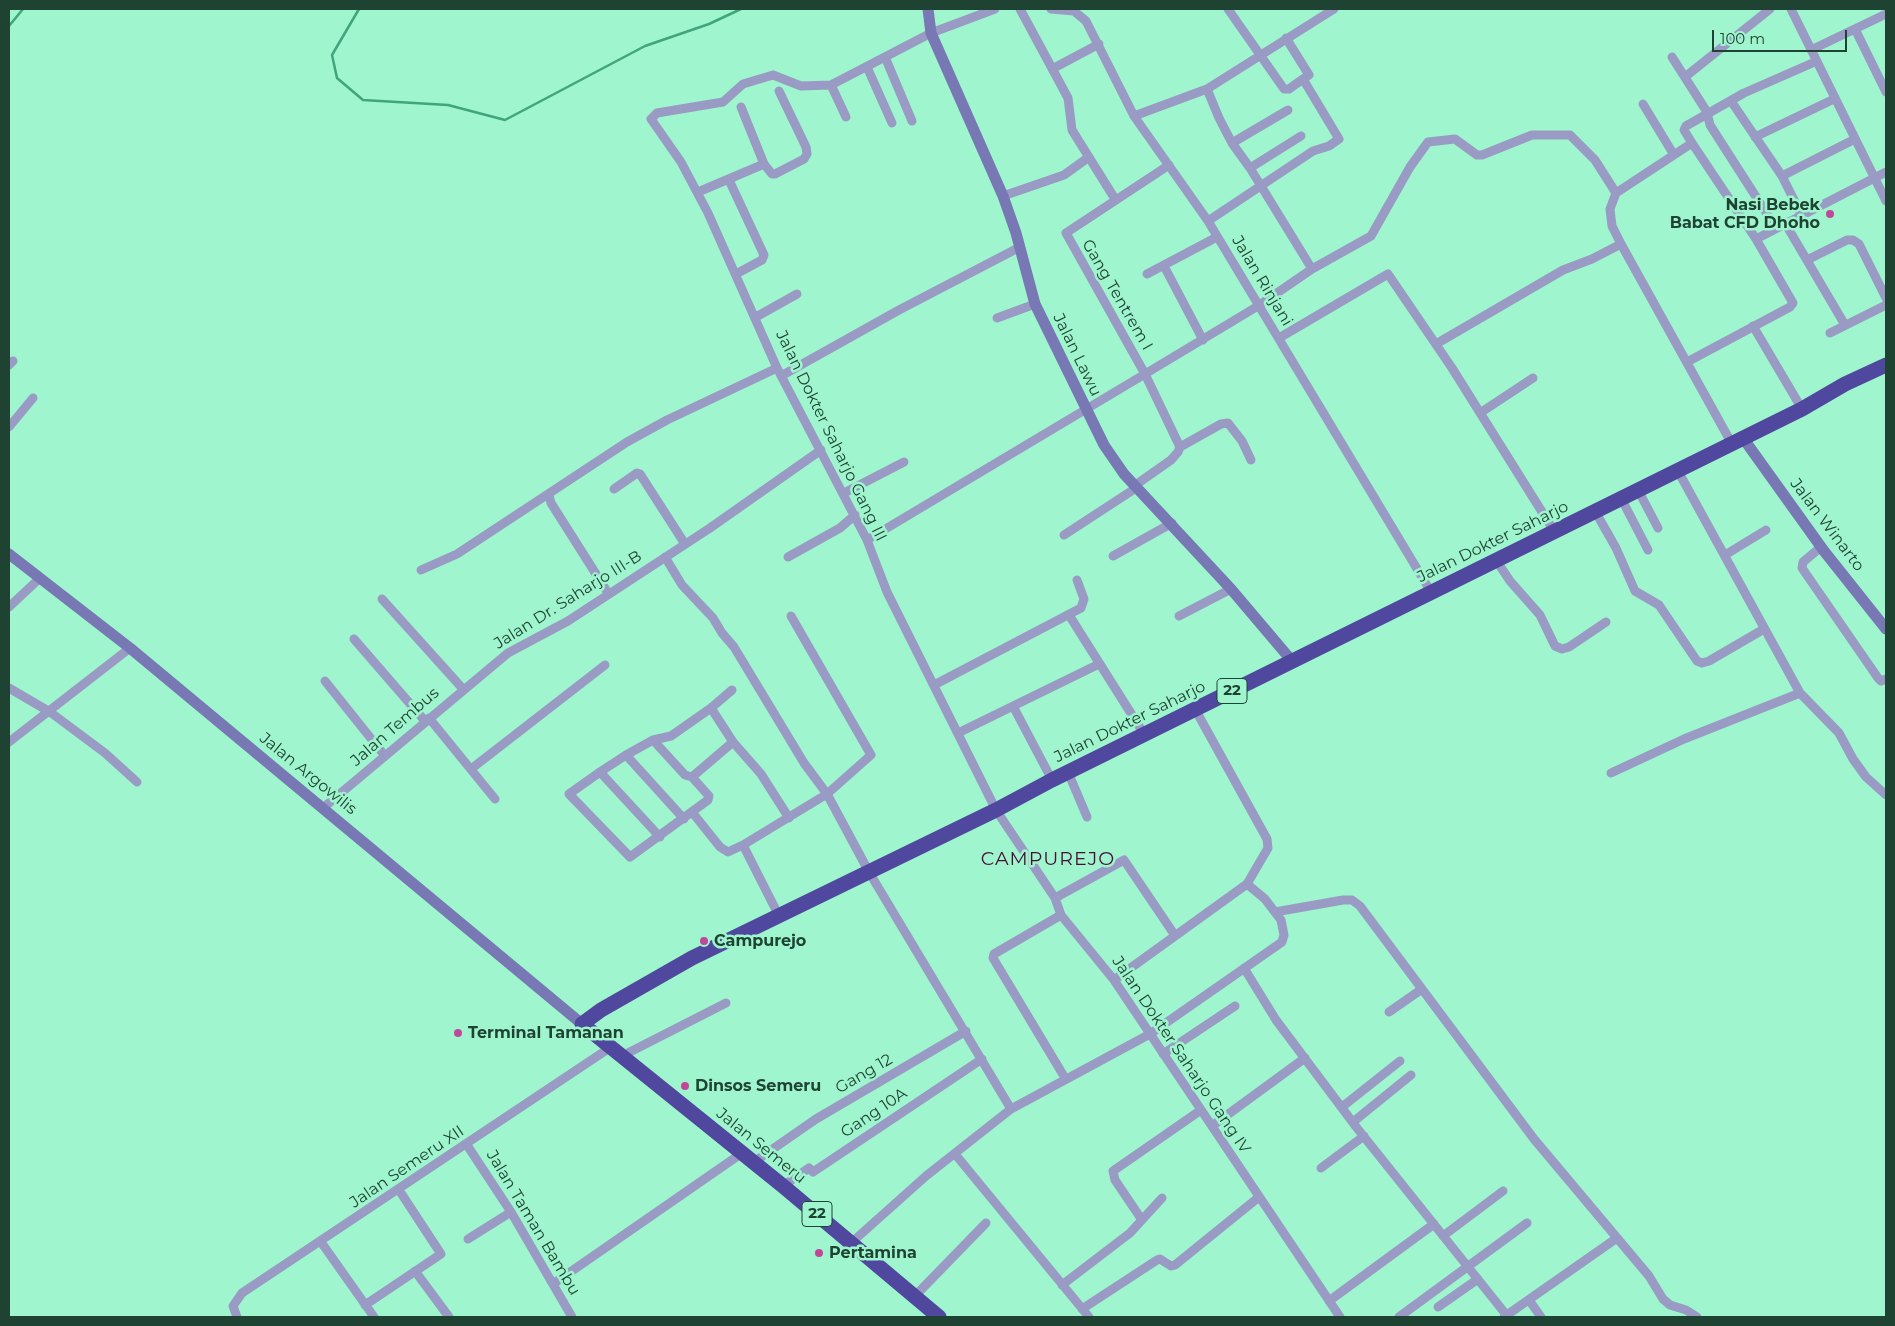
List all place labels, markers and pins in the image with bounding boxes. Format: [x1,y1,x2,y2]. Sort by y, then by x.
place label: Nasi Bebek Babat CFD Dhoho [1670,195,1820,233]
marker: Nasi Bebek Babat CFD Dhoho [1824,208,1836,220]
place label: Campurejo [714,931,806,951]
marker: Campurejo [698,935,710,947]
place label: Terminal Tamanan [468,1023,624,1043]
marker: Terminal Tamanan [452,1027,464,1039]
place label: Dinsos Semeru [695,1076,821,1096]
marker: Dinsos Semeru [679,1080,691,1092]
place label: Pertamina [829,1243,917,1263]
marker: Pertamina [813,1247,825,1259]

